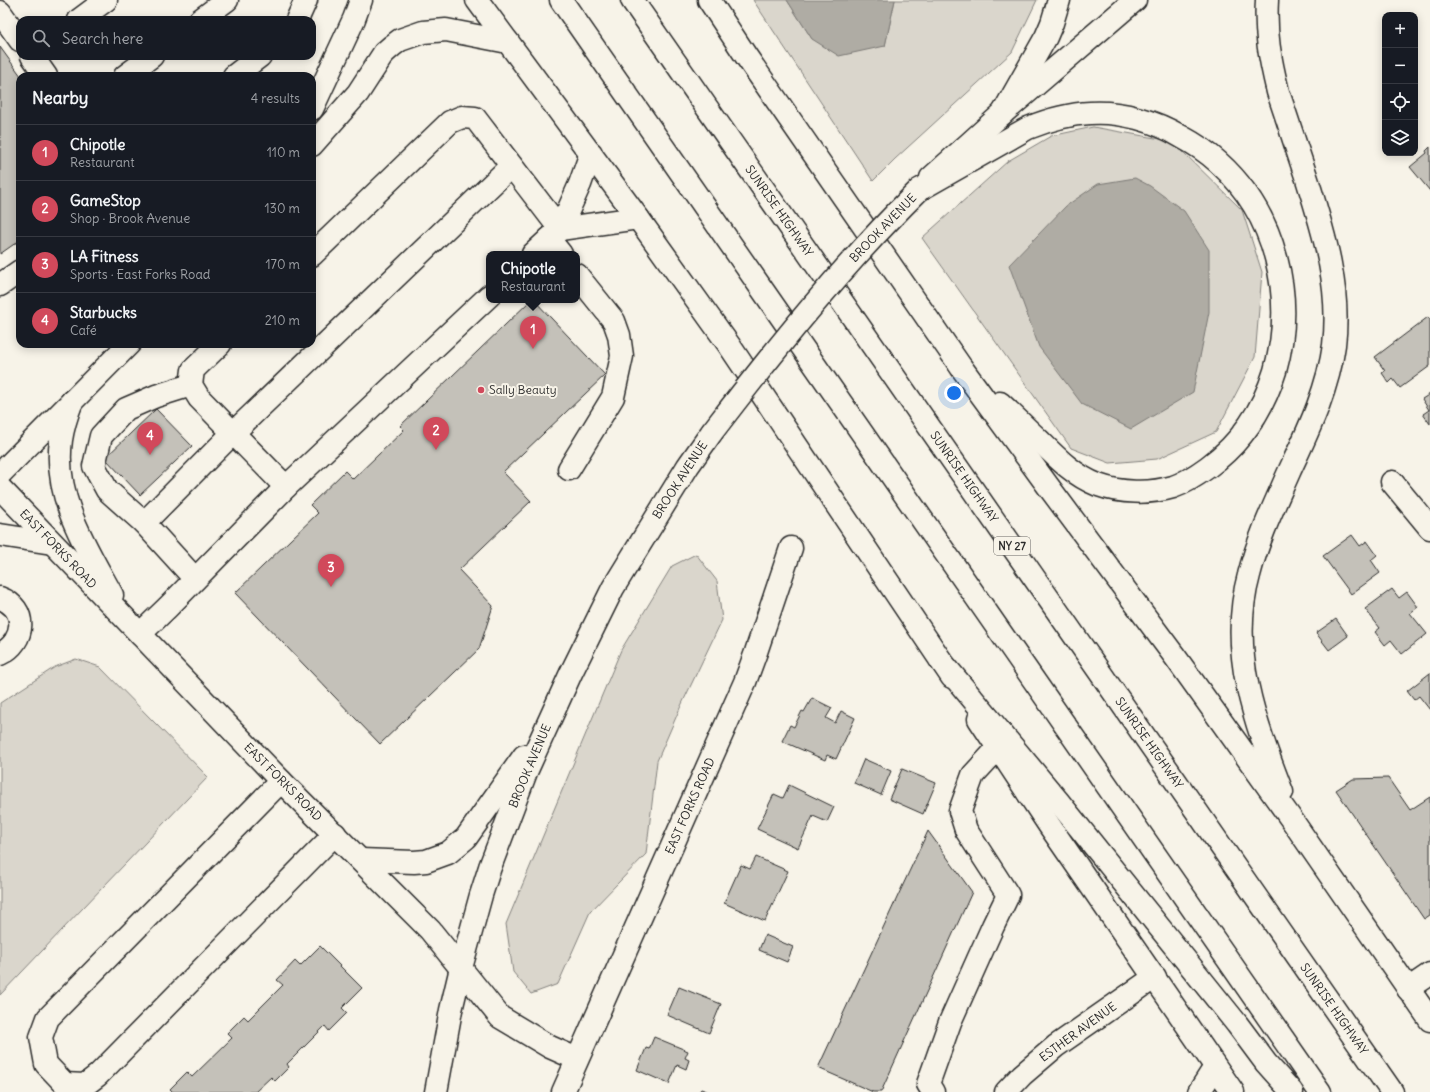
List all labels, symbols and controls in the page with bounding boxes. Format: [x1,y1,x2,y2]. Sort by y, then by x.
map controls [1382,12,1418,156]
button: + [1382,12,1418,48]
search box [16,16,316,60]
icon: search [30,27,52,49]
text: Search here [62,29,143,48]
button: − [1382,48,1418,84]
button: locate [1382,84,1418,120]
text: Nearby [32,87,88,109]
text: 4 results [251,90,300,107]
button: layers [1382,120,1418,156]
text: Chipotle [70,135,125,154]
text: 1 [42,144,48,161]
text: 110 m [267,144,300,161]
text: Restaurant [70,154,135,171]
street label: SUNRISE HIGHWAY [742,162,817,260]
street label: BROOK AVENUE [846,190,919,265]
text: GameStop [70,191,141,210]
text: 2 [41,200,49,217]
text: 130 m [264,200,300,217]
text: Shop · Brook Avenue [70,210,190,227]
text: LA Fitness [70,247,139,266]
popup [486,251,580,303]
text: 3 [41,256,49,273]
text: 170 m [265,256,300,273]
text: Chipotle [501,259,556,278]
text: Sports · East Forks Road [70,266,210,283]
text: Restaurant [501,278,565,295]
text: Starbucks [70,303,137,322]
text: 4 [41,312,49,329]
text: 210 m [265,312,300,329]
pin: 1 [520,316,546,349]
text: Café [70,322,97,339]
place label: Sally Beauty [489,382,557,397]
your location [944,383,964,403]
marker: Sally Beauty [476,385,486,395]
pin: 2 [423,417,449,450]
pin: 4 [137,422,163,455]
street label: SUNRISE HIGHWAY [927,428,1002,526]
street label: BROOK AVENUE [649,438,710,521]
street label: EAST FORKS ROAD [17,506,100,591]
road number: NY 27 [994,537,1030,555]
pin: 3 [318,554,344,587]
street label: SUNRISE HIGHWAY [1112,694,1187,792]
street label: BROOK AVENUE [505,722,554,810]
street label: EAST FORKS ROAD [241,739,326,824]
street label: EAST FORKS ROAD [661,755,718,856]
street label: SUNRISE HIGHWAY [1297,960,1372,1058]
street label: ESTHER AVENUE [1036,999,1119,1065]

